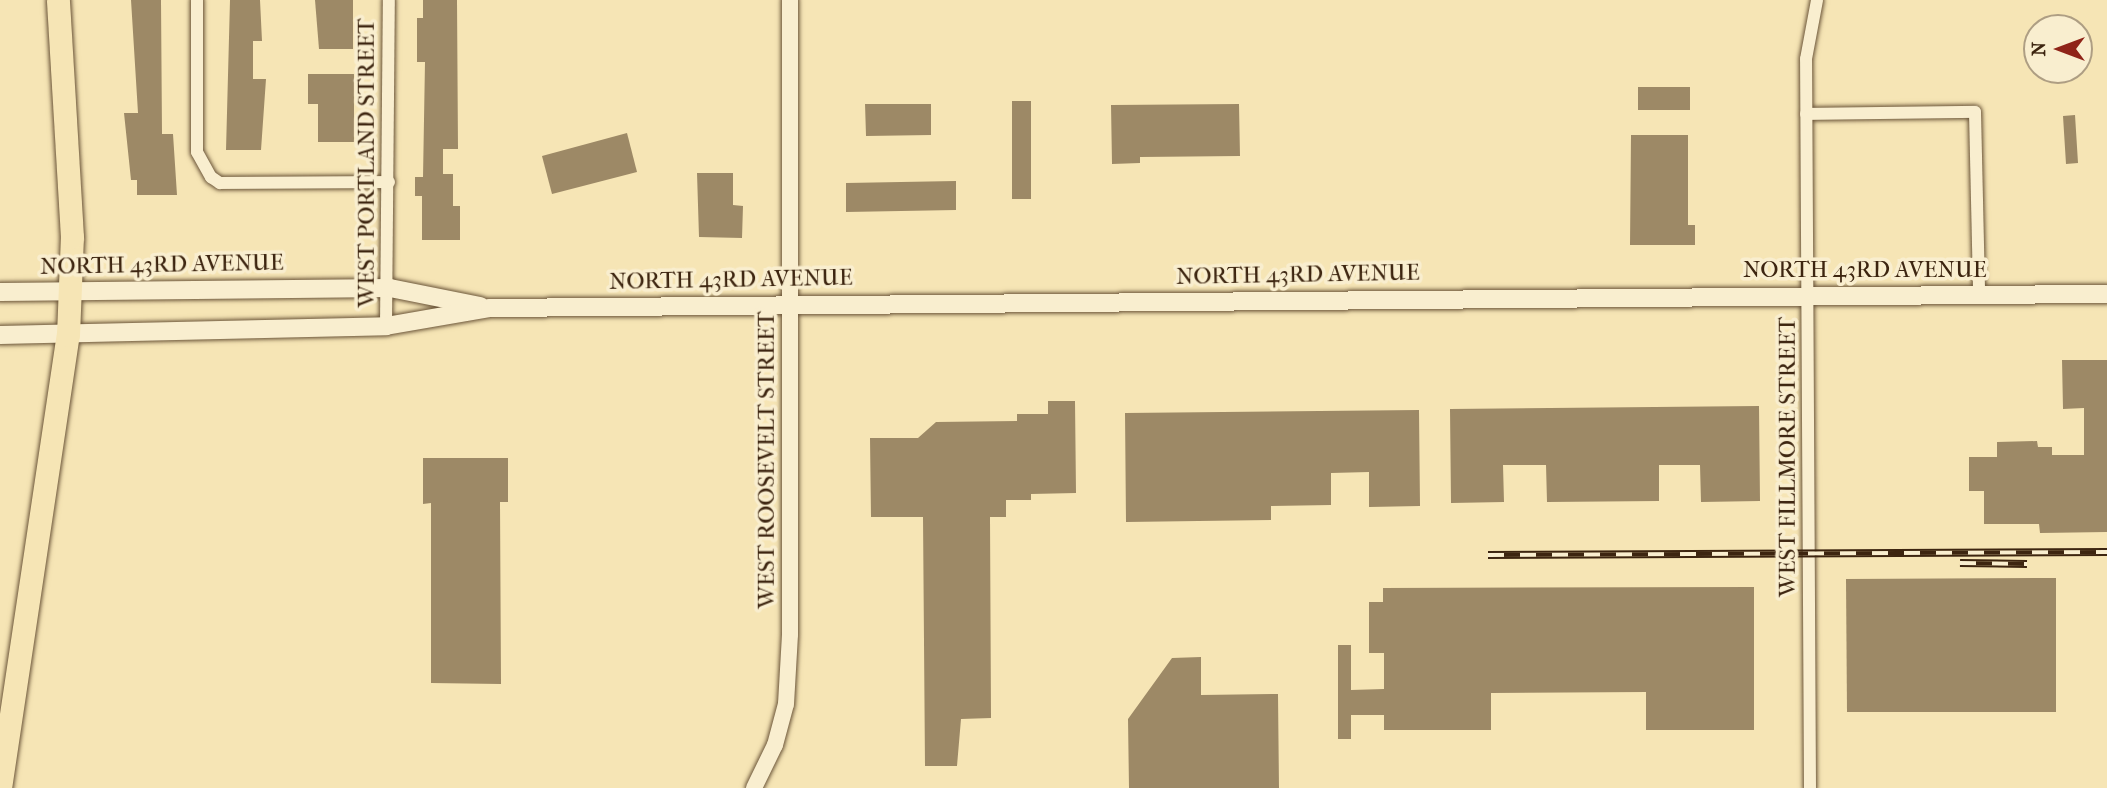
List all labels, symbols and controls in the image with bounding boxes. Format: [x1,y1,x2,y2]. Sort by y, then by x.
north arrow [2023,14,2093,84]
street label: WEST PORTLAND STREET [353,19,381,307]
text: N [2028,42,2050,56]
street label: NORTH 43RD AVENUE [40,249,284,281]
street label: NORTH 43RD AVENUE [1743,256,1987,284]
street label: NORTH 43RD AVENUE [1176,259,1420,291]
street label: NORTH 43RD AVENUE [609,264,853,296]
street label: WEST ROOSEVELT STREET [753,311,781,609]
street label: WEST FILLMORE STREET [1774,317,1802,597]

